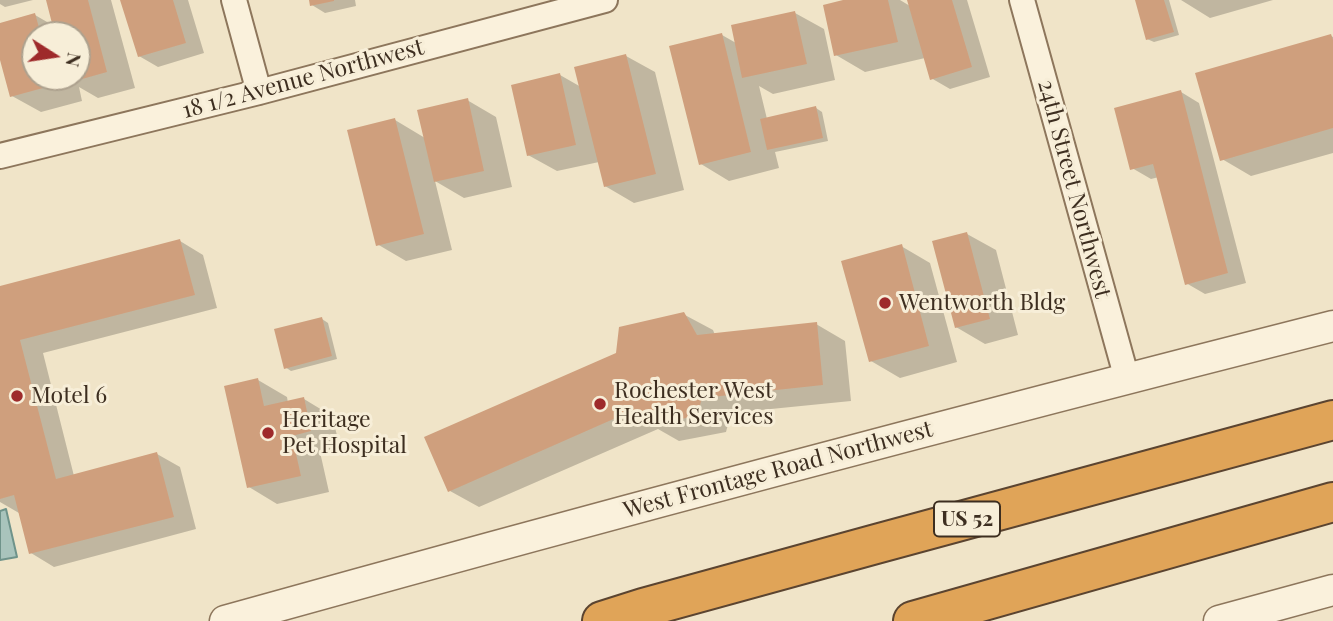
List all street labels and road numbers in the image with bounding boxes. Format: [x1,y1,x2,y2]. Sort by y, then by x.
street label: 18 1/2 Avenue Northwest [179,33,427,125]
street label: 24th Street Northwest [1032,77,1116,301]
street label: West Frontage Road Northwest [620,415,936,525]
road number: US 52 [934,502,1000,536]

